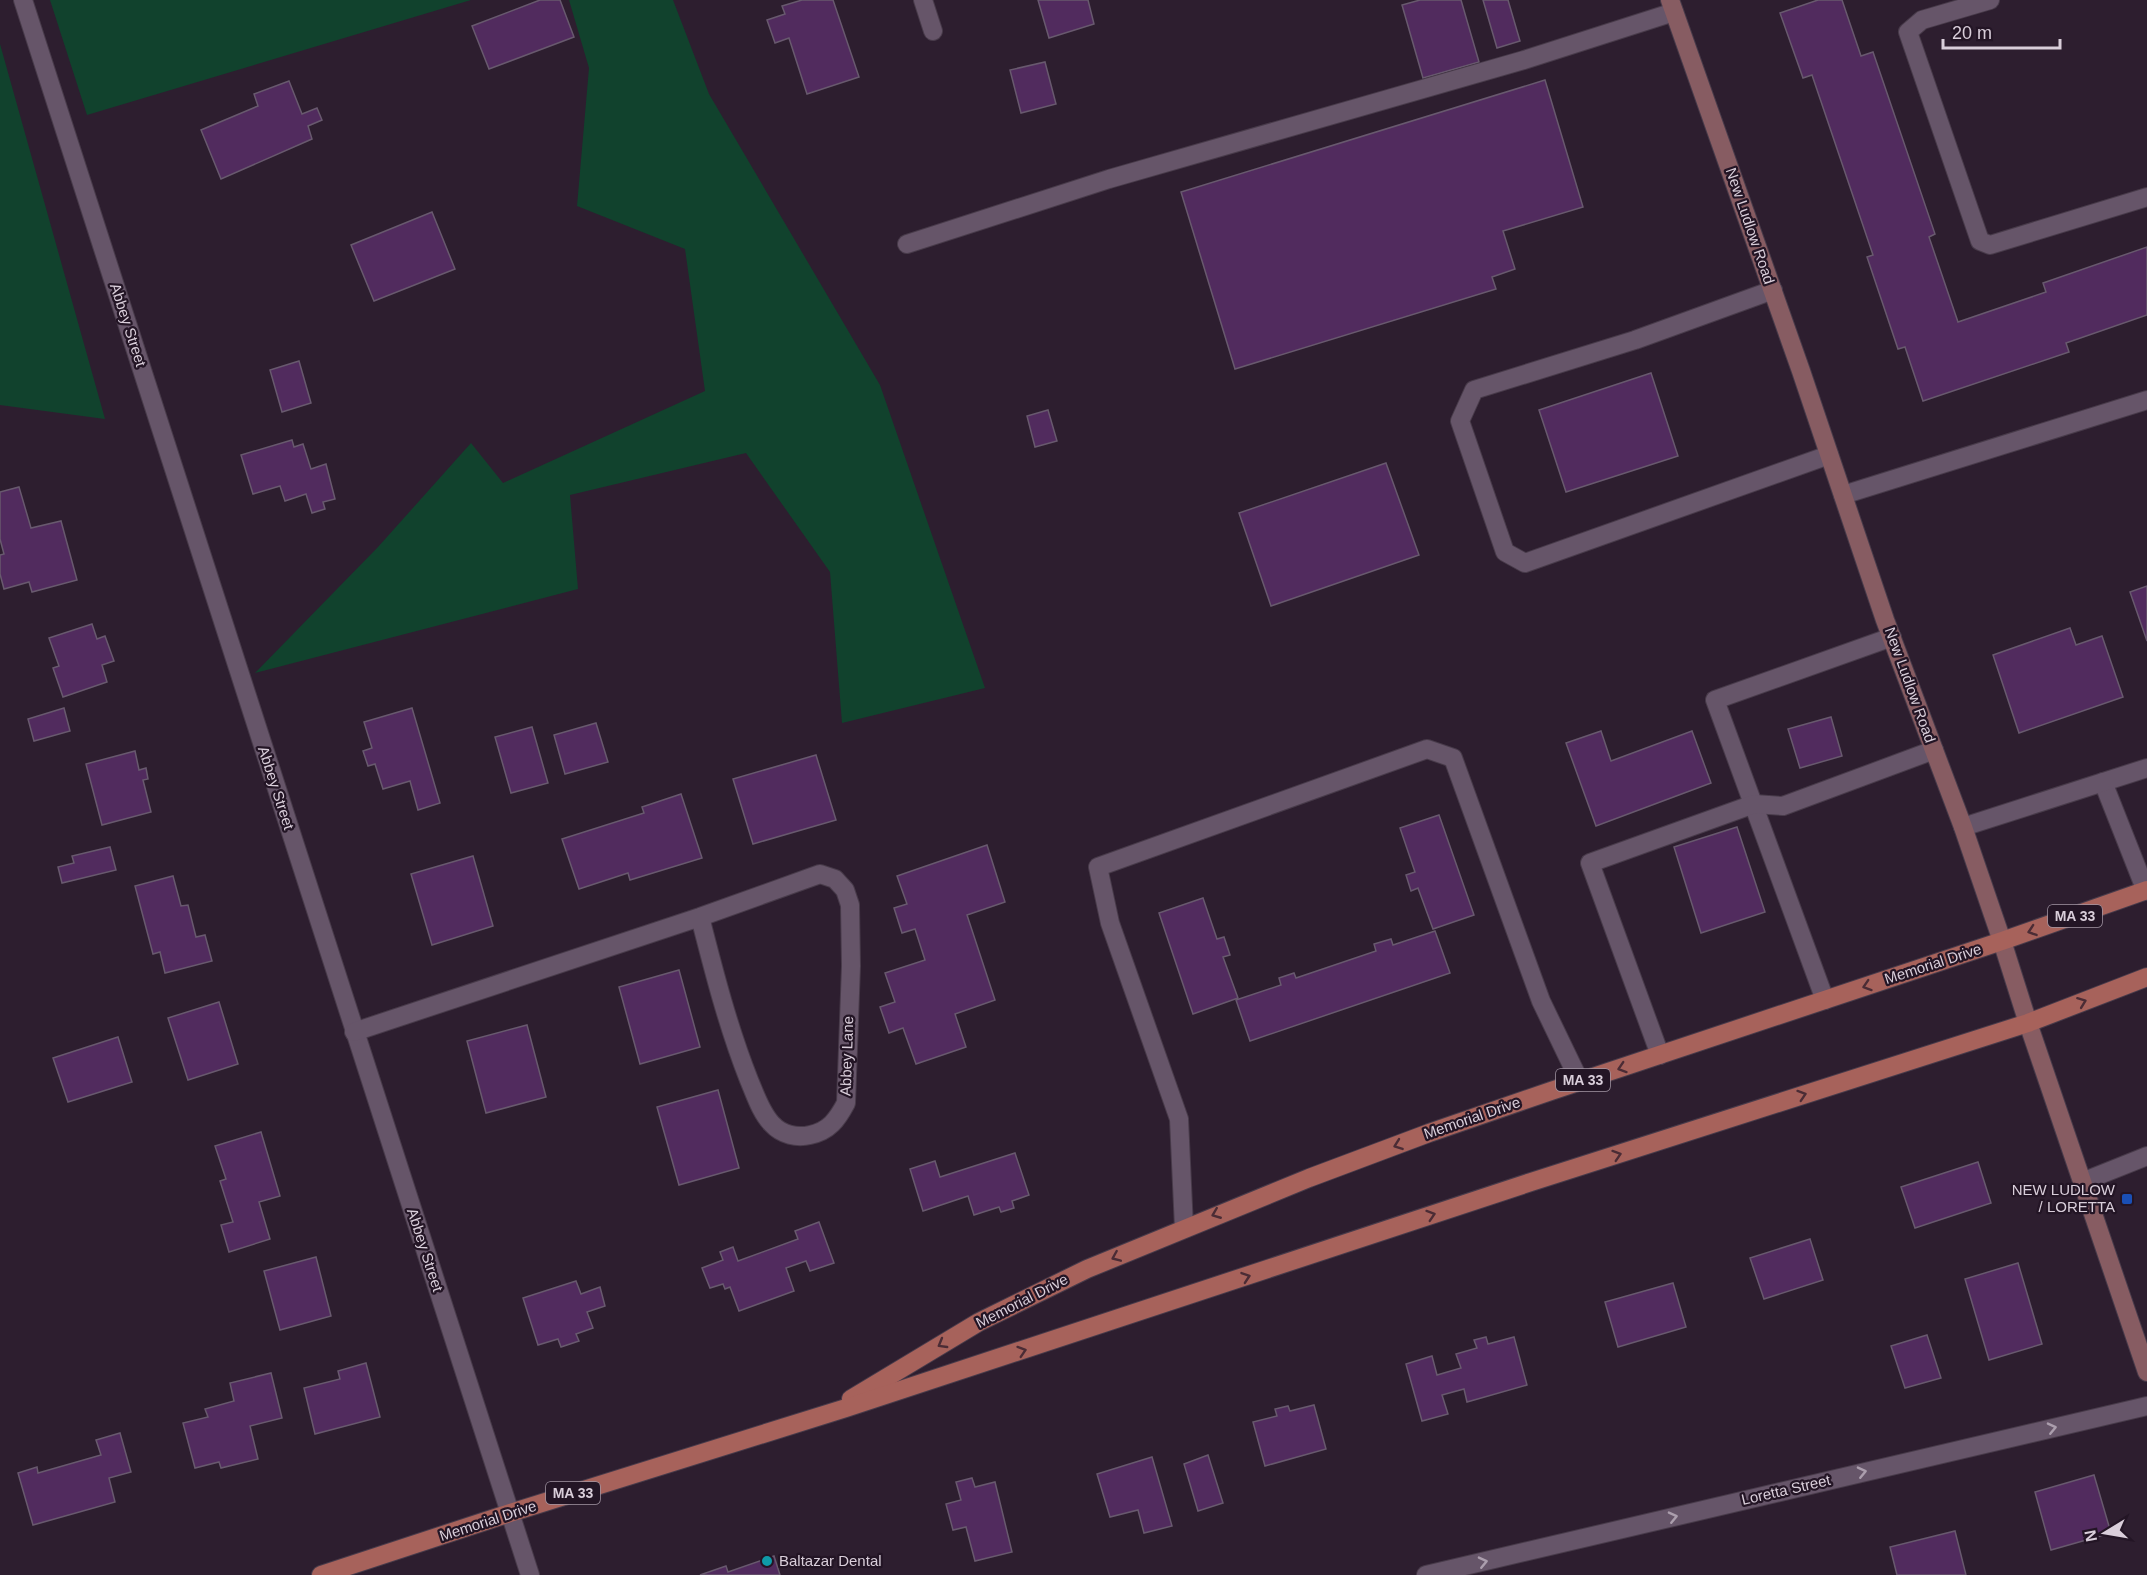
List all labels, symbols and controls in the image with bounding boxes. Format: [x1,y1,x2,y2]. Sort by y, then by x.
scale bar [1943,12,2060,50]
text: 20 m [1952,23,1992,43]
street label: New Ludlow Road [1723,166,1778,286]
street label: Abbey Street [107,281,150,370]
street label: New Ludlow Road [1882,625,1939,745]
street label: Abbey Street [255,744,298,833]
road number: MA 33 [2048,905,2102,927]
one-way arrow [2027,923,2038,936]
street label: Memorial Drive [1882,940,1983,987]
one-way arrow [1862,979,1873,991]
one-way arrow [2076,997,2087,1009]
street label: Abbey Lane [837,1016,856,1096]
one-way arrow [1617,1060,1628,1073]
road number: MA 33 [1556,1069,1610,1091]
one-way arrow [1796,1090,1807,1102]
street label: Memorial Drive [1421,1093,1522,1142]
one-way arrow [1393,1137,1404,1150]
one-way arrow [1611,1150,1622,1162]
place label: NEW LUDLOW / LORETTA [2012,1181,2116,1215]
marker: NEW LUDLOW / LORETTA [2120,1192,2134,1206]
street label: Abbey Street [404,1206,447,1295]
one-way arrow [1211,1207,1222,1220]
one-way arrow [1425,1210,1436,1223]
one-way arrow [1111,1249,1122,1261]
street label: Memorial Drive [973,1270,1071,1331]
one-way arrow [1240,1271,1251,1284]
one-way arrow [937,1337,948,1348]
one-way arrow [1016,1346,1027,1358]
one-way arrow [2047,1422,2057,1435]
one-way arrow [1857,1467,1867,1480]
street label: Loretta Street [1740,1471,1833,1508]
road number: MA 33 [546,1482,600,1504]
street label: Memorial Drive [437,1497,538,1544]
north arrow [2075,1503,2135,1563]
one-way arrow [1667,1511,1677,1524]
text: N [2081,1528,2100,1543]
place label: Baltazar Dental [779,1552,882,1569]
marker: Baltazar Dental [760,1554,774,1568]
one-way arrow [1478,1556,1488,1569]

